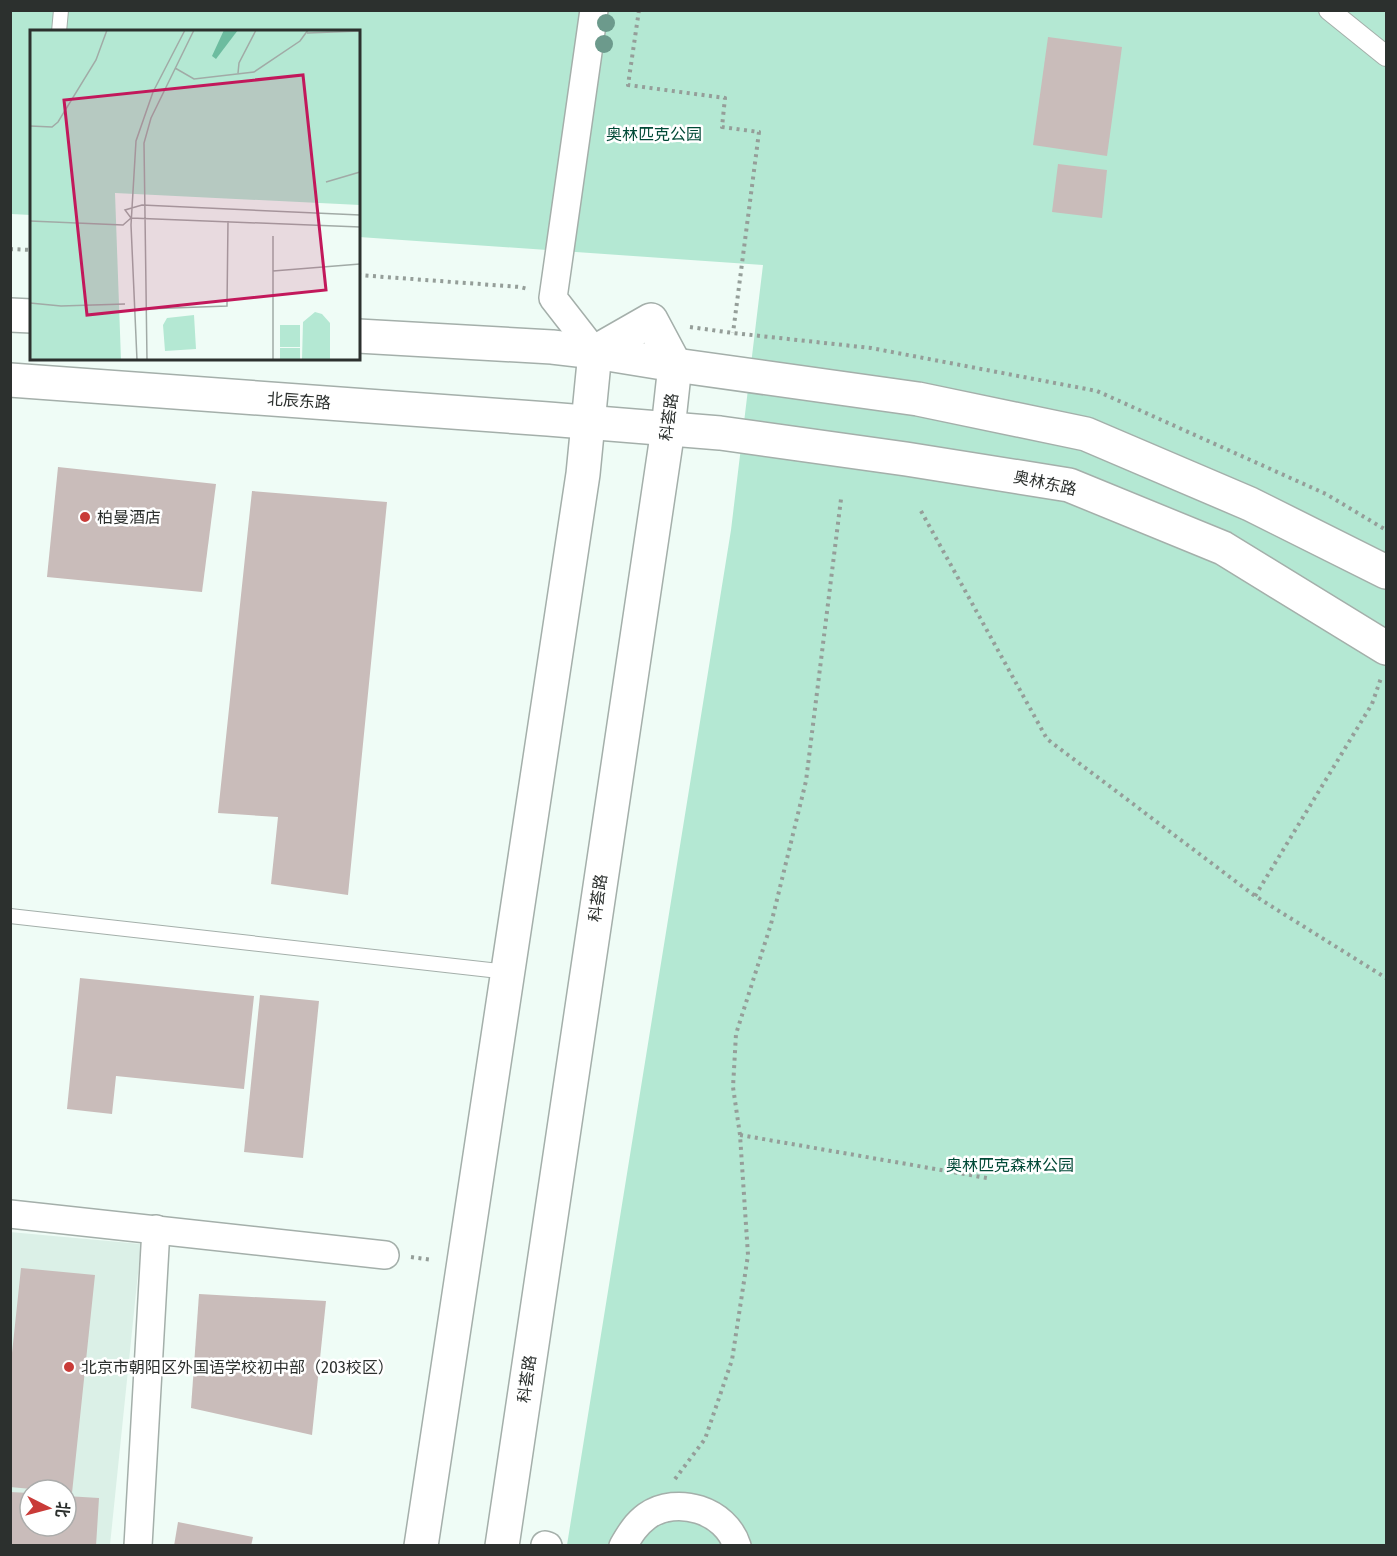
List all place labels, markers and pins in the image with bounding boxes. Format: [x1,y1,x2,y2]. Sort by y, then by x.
place label: 柏曼酒店 [97,508,161,527]
marker: 柏曼酒店 [78,510,92,524]
place label: 北京市朝阳区外国语学校初中部（203校区） [81,1358,394,1377]
marker: 北京市朝阳区外国语学校初中部（203校区） [62,1360,76,1374]

